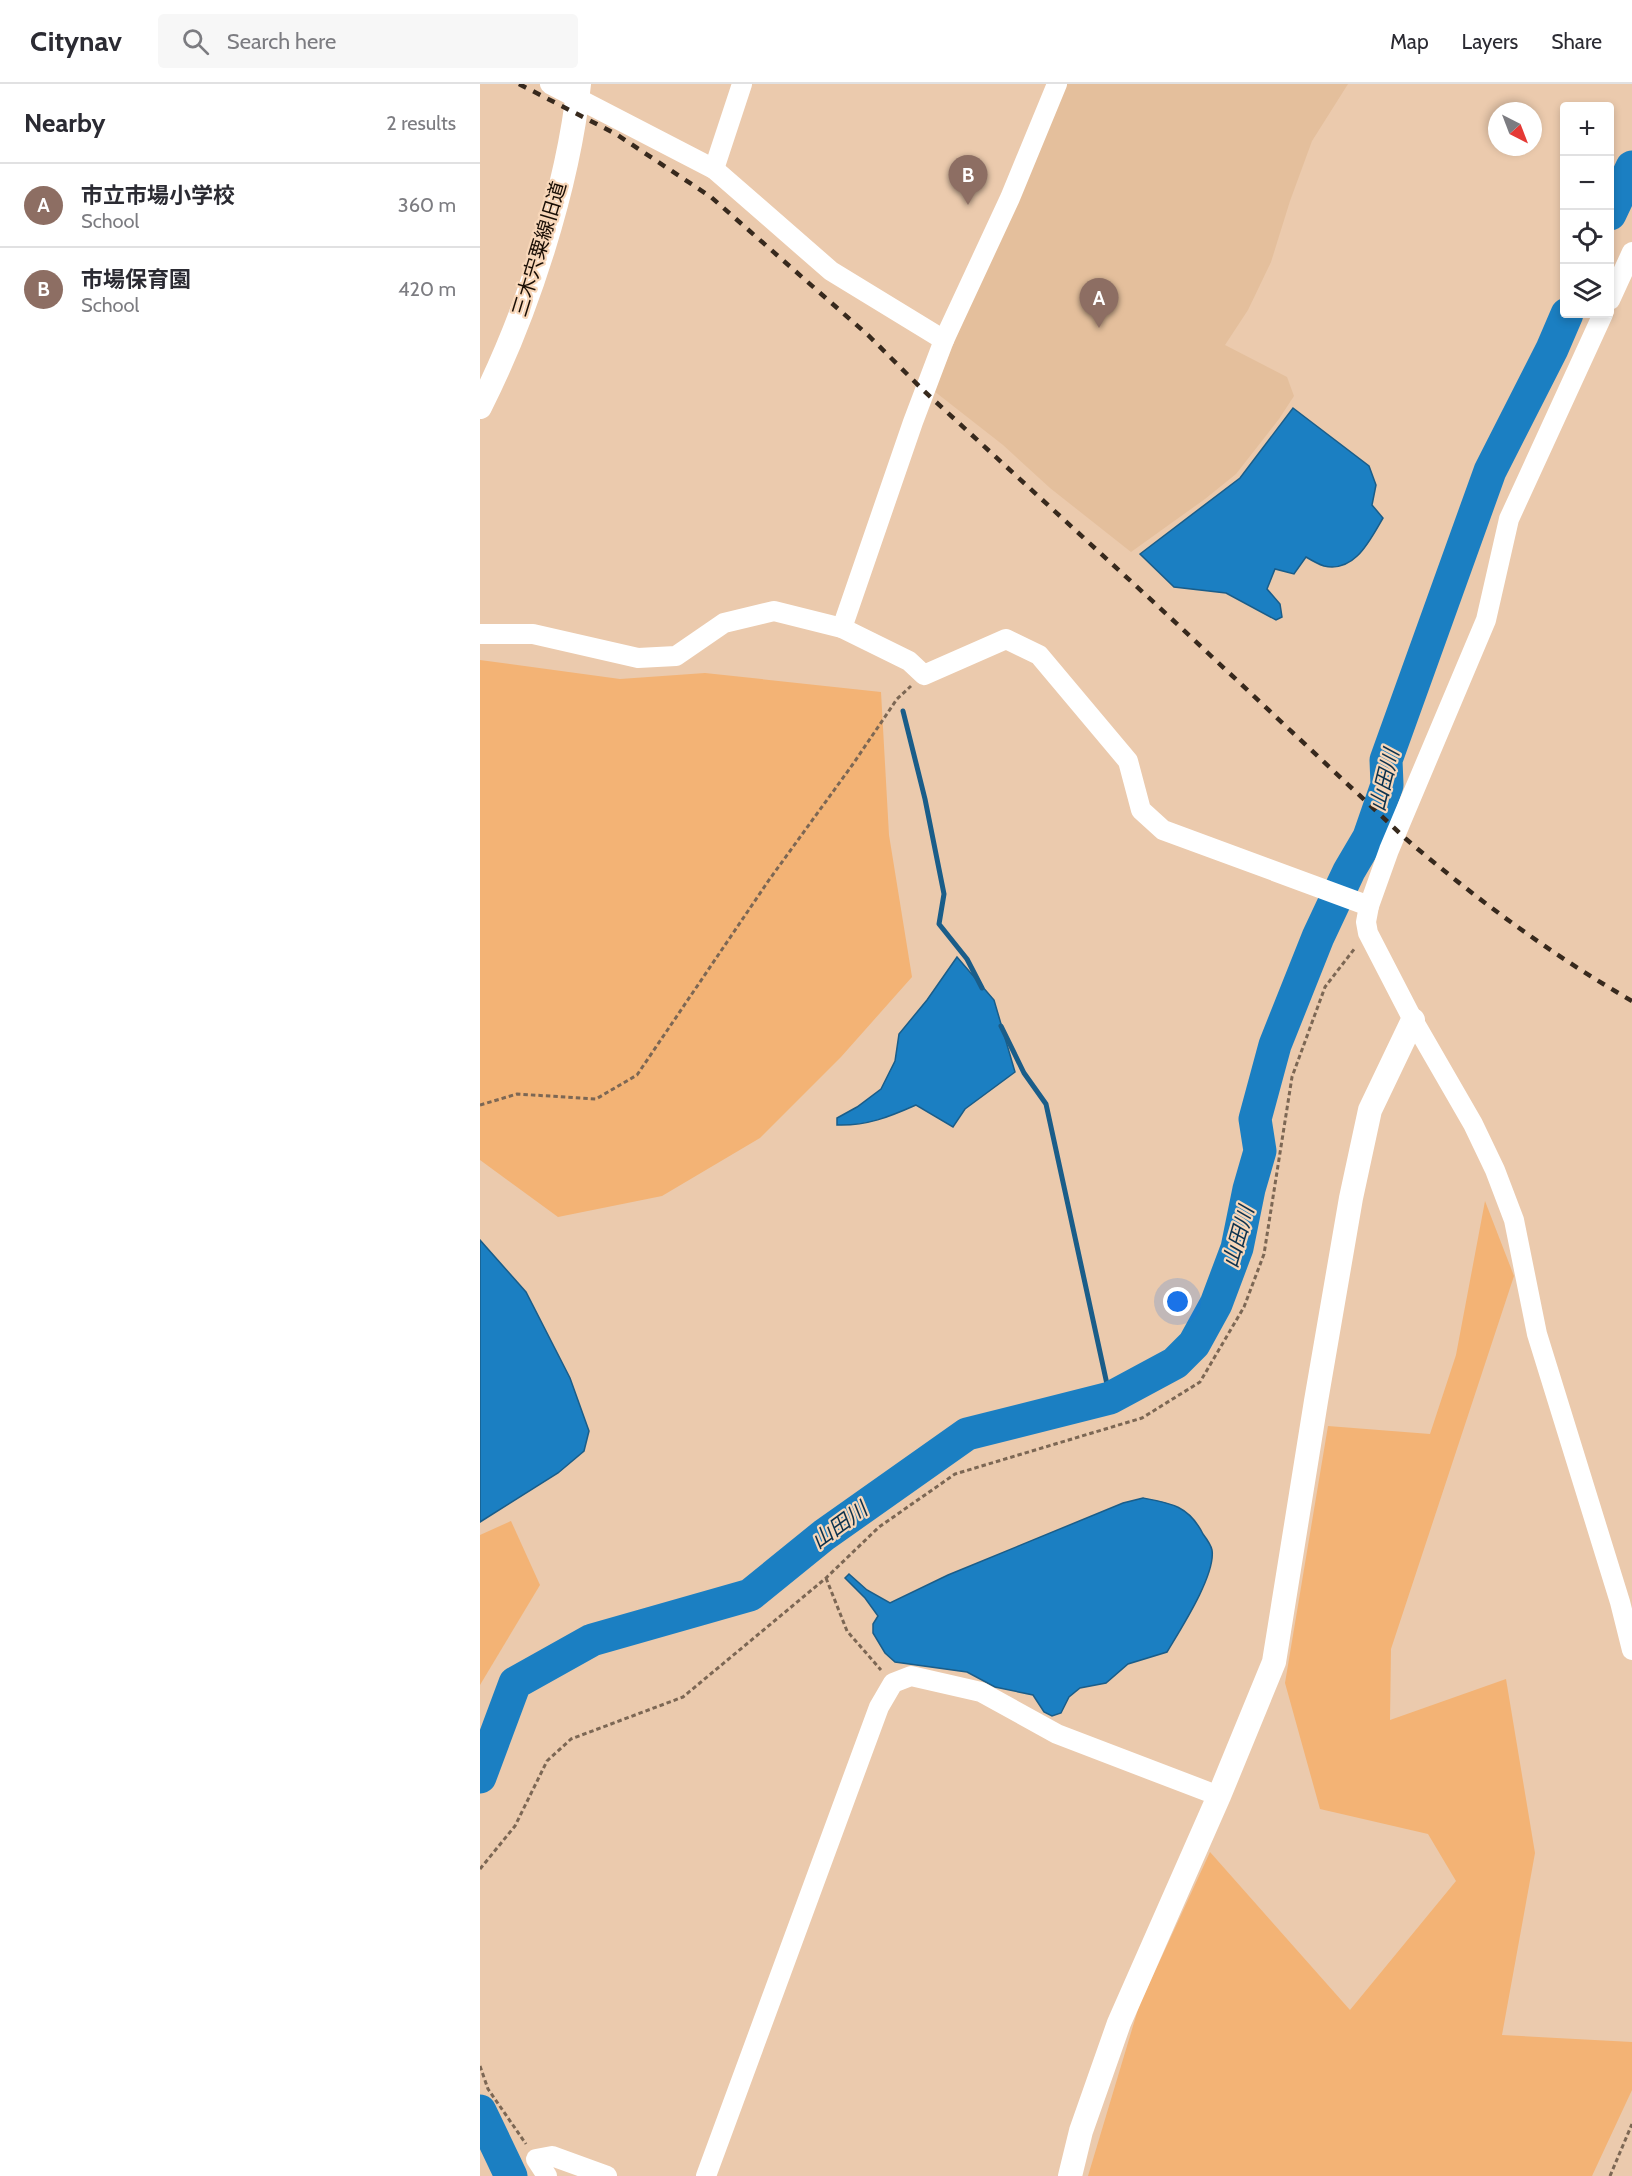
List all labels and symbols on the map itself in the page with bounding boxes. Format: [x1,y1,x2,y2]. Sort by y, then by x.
north arrow [1488,102,1542,156]
pin: B [948,156,988,205]
street label: 三木宍粟線旧道 [507,179,571,319]
pin: A [1080,278,1118,328]
water label: 山田川 [1364,744,1404,814]
water label: 山田川 [1217,1201,1259,1271]
your location [1163,1287,1192,1316]
water label: 山田川 [806,1495,873,1554]

